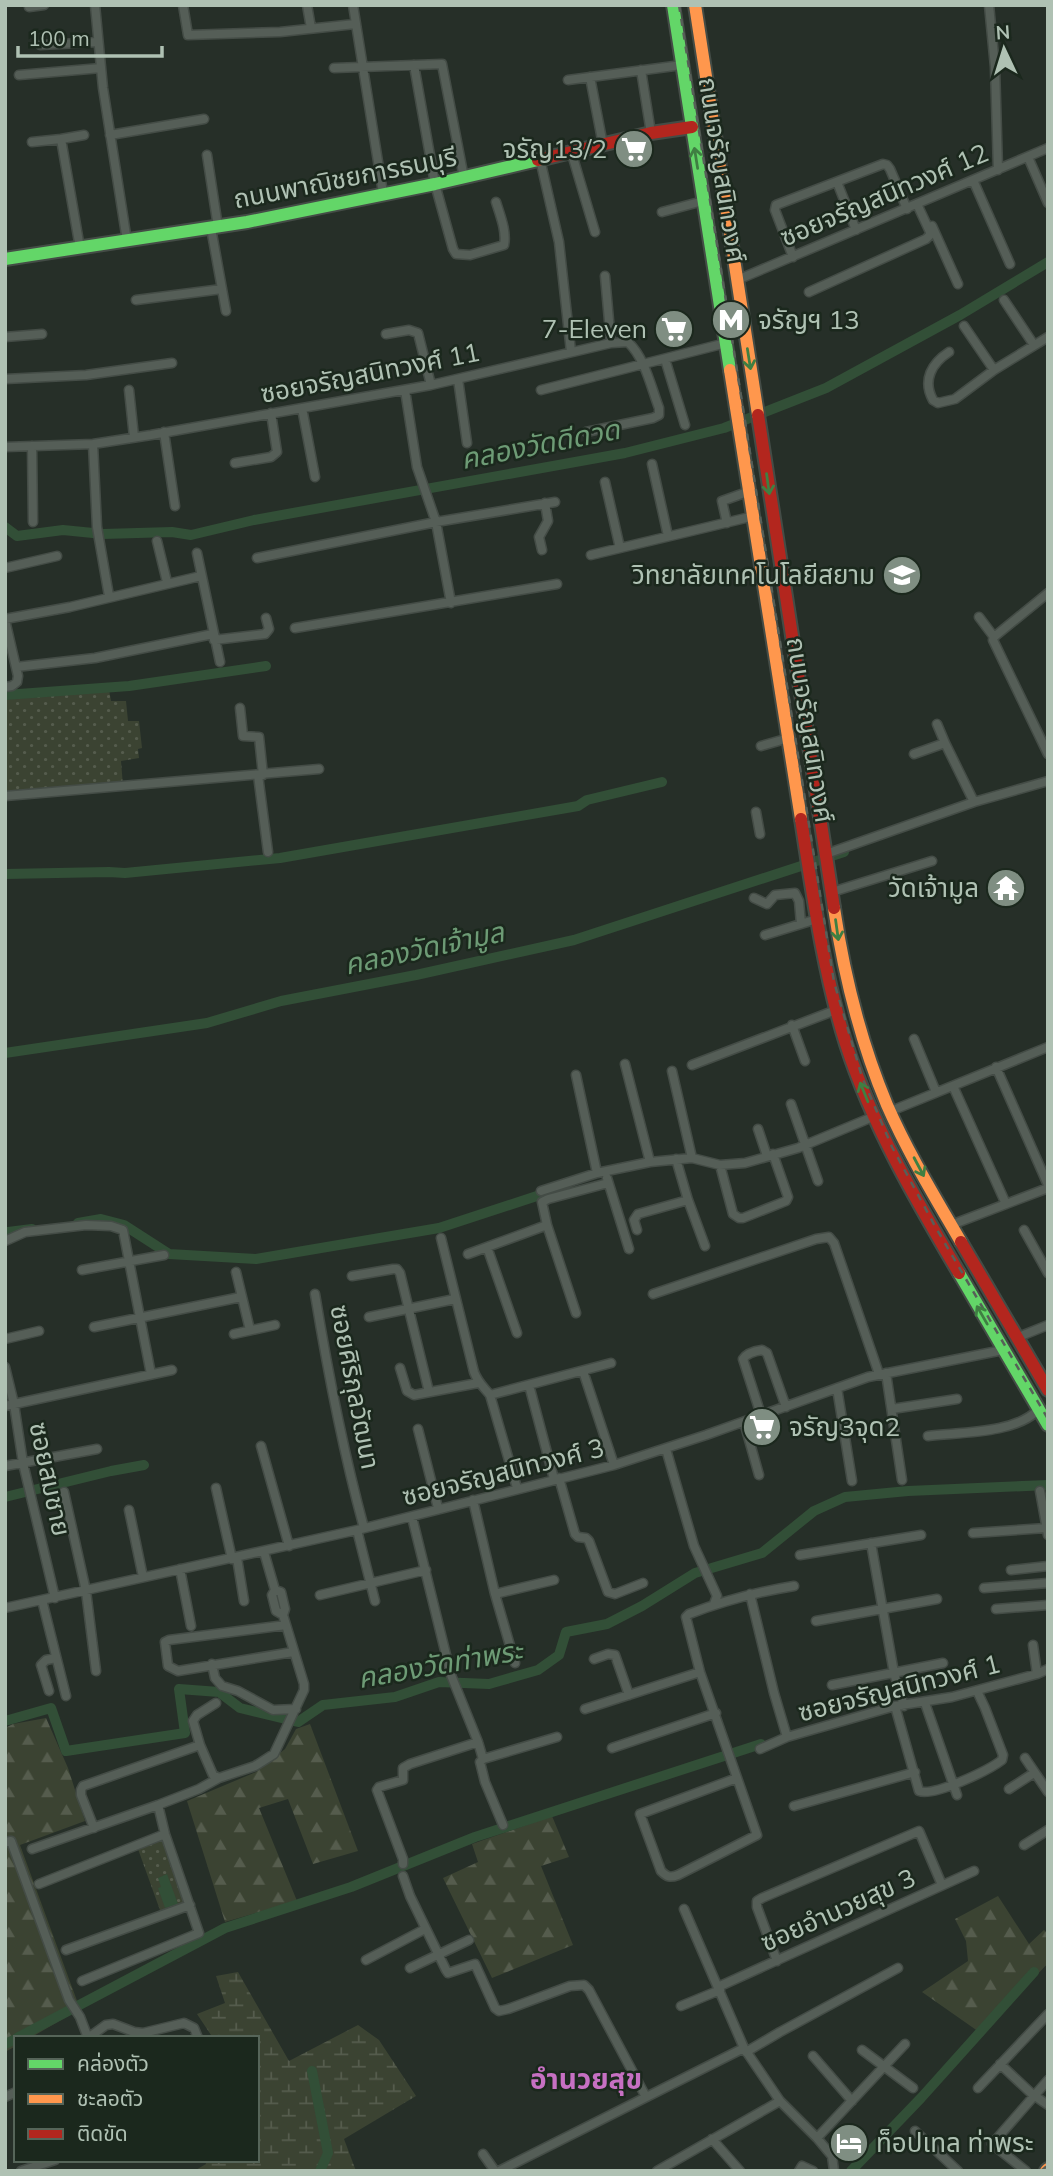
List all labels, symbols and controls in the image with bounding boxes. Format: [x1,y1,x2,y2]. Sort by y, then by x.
scale bar [18,14,161,58]
north arrow [969,14,1039,84]
text: N [995,20,1011,45]
text: 100 m [28,25,90,51]
street label: ถนนจรัญสนิทวงศ์ [692,75,753,265]
supermarket icon: จรัญ13/2 [613,128,655,170]
place label: จรัญ13/2 [503,132,607,165]
street label: ซอยจรัญสนิทวงศ์ 12 [775,136,993,253]
street label: ถนนพาณิชยการธนบุรี [230,140,459,215]
one-way arrow [689,147,702,170]
metro station icon: จรัญฯ 13 [710,299,752,341]
place label: จรัญฯ 13 [758,303,860,336]
supermarket icon: 7-Eleven [653,308,695,350]
place label: 7-Eleven [542,312,647,345]
street label: ซอยจรัญสนิทวงศ์ 11 [257,335,482,410]
one-way arrow [743,347,756,370]
water label: คลองวัดดีดวด [458,411,623,476]
one-way arrow [762,472,775,495]
school or university icon: วิทยาลัยเทคโนโลยีสยาม [881,554,923,596]
place label: วิทยาลัยเทคโนโลยีสยาม [631,558,875,591]
street label: ถนนจรัญสนิทวงศ์ [780,635,841,825]
temple icon: วัดเจ้ามูล [985,867,1027,909]
place label: วัดเจ้ามูล [888,871,979,904]
water label: คลองวัดเจ้ามูล [341,913,508,982]
one-way arrow [831,918,844,941]
one-way arrow [857,1082,870,1104]
one-way arrow [913,1156,926,1177]
street label: ซอยศิริกุลวัฒนา [323,1302,388,1472]
one-way arrow [975,1305,989,1325]
supermarket icon: จรัญ3จุด2 [741,1406,783,1448]
place label: จรัญ3จุด2 [789,1410,900,1443]
street label: ซอยสมชาย [22,1419,79,1539]
street label: ซอยจรัญสนิทวงศ์ 3 [398,1430,607,1513]
water label: คลองวัดท่าพระ [355,1631,527,1695]
street label: ซอยจรัญสนิทวงศ์ 1 [794,1646,1003,1729]
street label: ซอยอำนวยสุข 3 [755,1861,920,1958]
legend [14,2036,259,2162]
text: คล่องตัว [77,2050,149,2076]
district label: อำนวยสุข [530,2061,642,2096]
text: ชะลอตัว [77,2085,143,2111]
text: ติดขัด [77,2120,128,2146]
hotel icon: ท็อปเทล ท่าพระ [828,2122,870,2164]
place label: ท็อปเทล ท่าพระ [876,2126,1034,2159]

